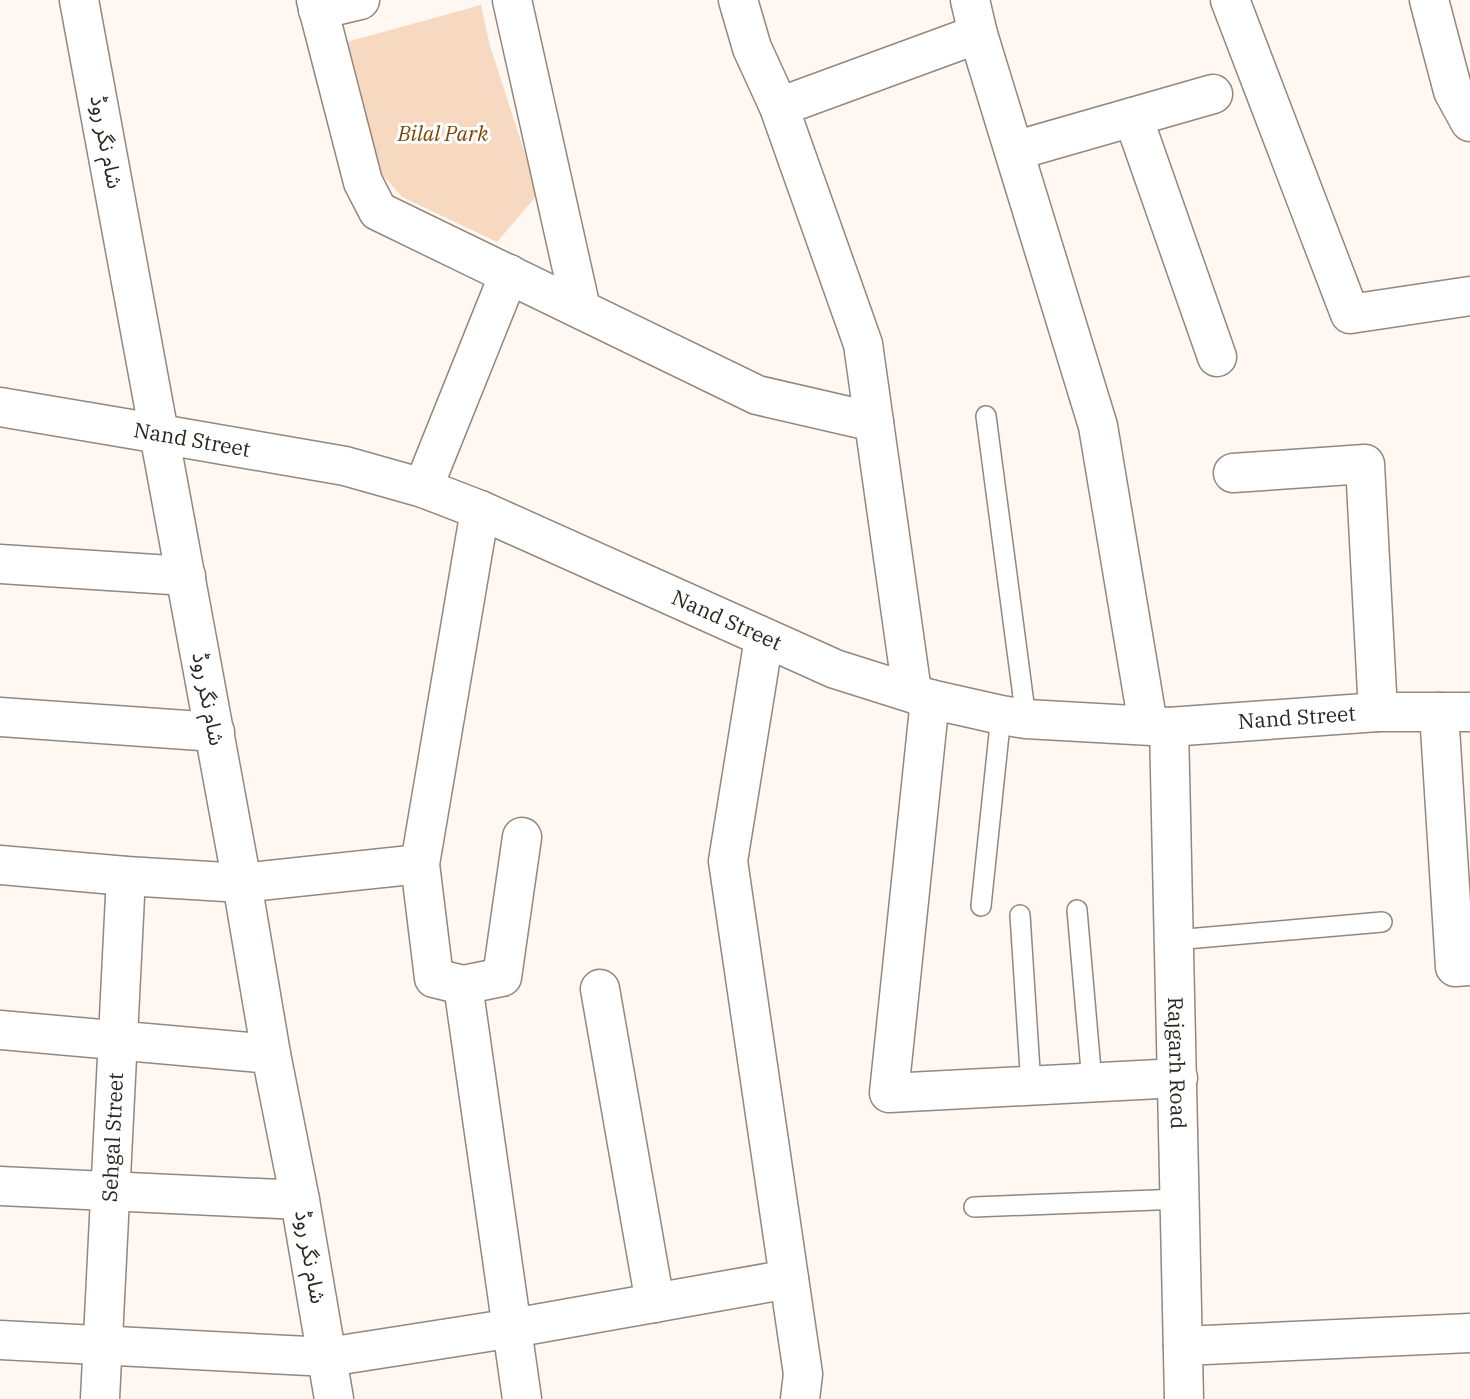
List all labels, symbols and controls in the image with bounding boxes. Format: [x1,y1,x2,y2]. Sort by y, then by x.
street label: شام نگر روڈ [81,93,130,191]
park label: Bilal Park [397,119,489,147]
street label: Nand Street [132,415,253,463]
street label: Nand Street [667,583,786,656]
street label: شام نگر روڈ [183,650,232,748]
street label: Nand Street [1237,699,1357,735]
street label: Rajgarh Road [1162,996,1193,1130]
street label: Sehgal Street [95,1072,129,1203]
street label: شام نگر روڈ [286,1208,333,1306]

